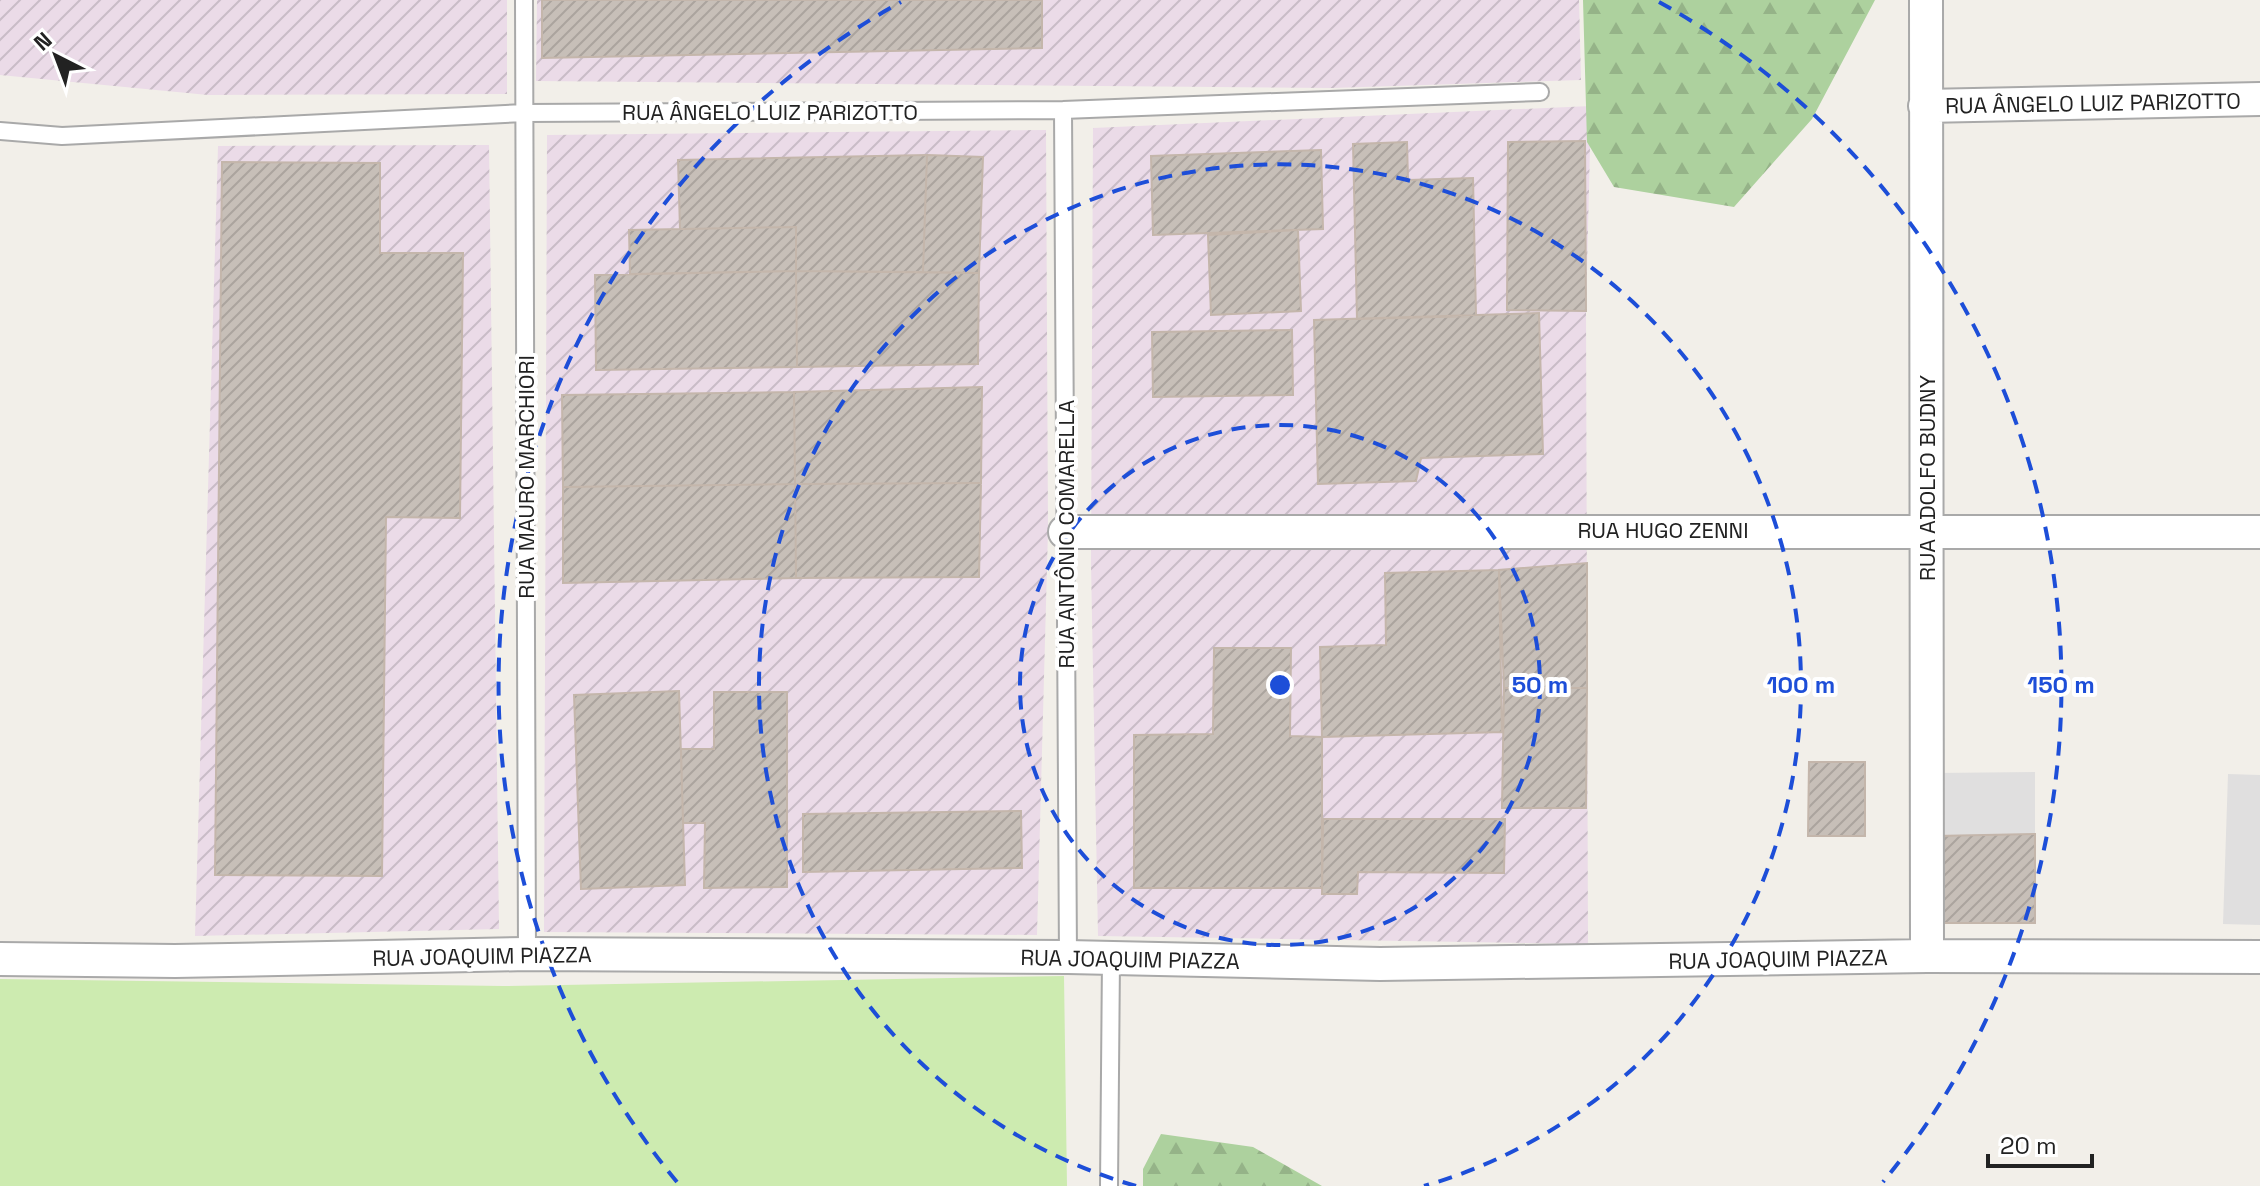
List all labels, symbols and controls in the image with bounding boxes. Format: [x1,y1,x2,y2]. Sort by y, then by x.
north arrow [16,16,96,96]
text: N [28,26,57,56]
street label: RUA ÂNGELO LUIZ PARIZOTTO [1945,86,2241,120]
street label: RUA ÂNGELO LUIZ PARIZOTTO [622,98,918,126]
street label: RUA MAURO MARCHIORI [512,355,540,599]
street label: RUA ADOLFO BUDNY [1913,374,1941,581]
street label: RUA ANTÔNIO COMARELLA [1052,399,1080,668]
street label: RUA HUGO ZENNI [1577,516,1749,544]
text: 50 m [1512,669,1568,700]
text: 100 m [1767,669,1835,700]
text: 150 m [2027,669,2095,700]
centre of rings [1266,671,1294,699]
street label: RUA JOAQUIM PIAZZA [372,940,592,972]
street label: RUA JOAQUIM PIAZZA [1020,943,1240,975]
street label: RUA JOAQUIM PIAZZA [1668,943,1888,975]
scale bar [1988,1118,2092,1168]
text: 20 m [2000,1130,2057,1161]

